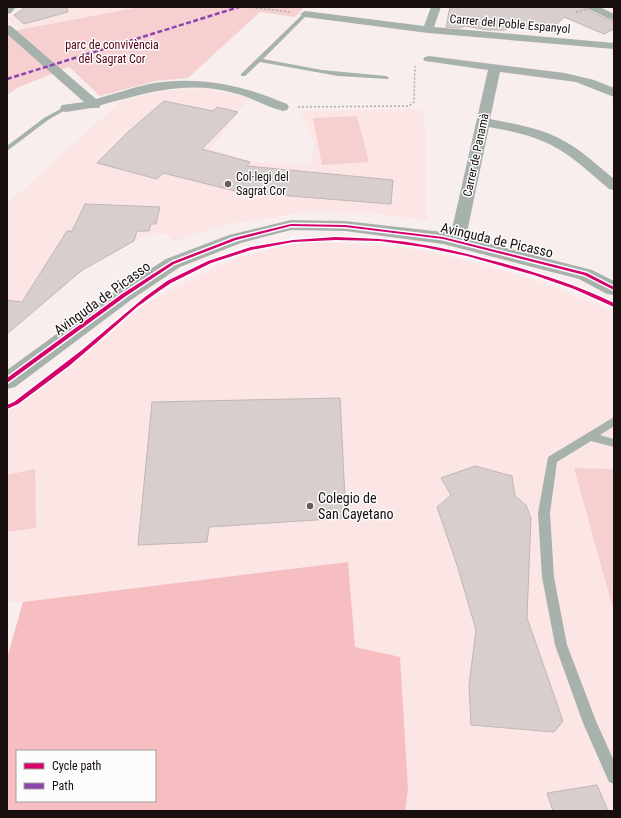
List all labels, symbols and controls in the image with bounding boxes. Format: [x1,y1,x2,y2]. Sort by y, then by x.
street label: Carrer del Poble Espanyol [449,12,571,36]
park label: parc de convivència del Sagrat Cor [65,38,159,66]
street label: Carrer de Panamà [460,112,492,198]
place label: Col·legi del Sagrat Cor [236,170,289,198]
marker: Col·legi del Sagrat Cor [223,179,233,189]
street label: Avinguda de Picasso [439,219,555,261]
street label: Avinguda de Picasso [51,258,153,338]
place label: Colegio de San Cayetano [318,490,393,522]
marker: Colegio de San Cayetano [305,501,315,511]
legend [16,750,156,802]
text: Cycle path [52,759,102,773]
text: Path [52,779,74,793]

